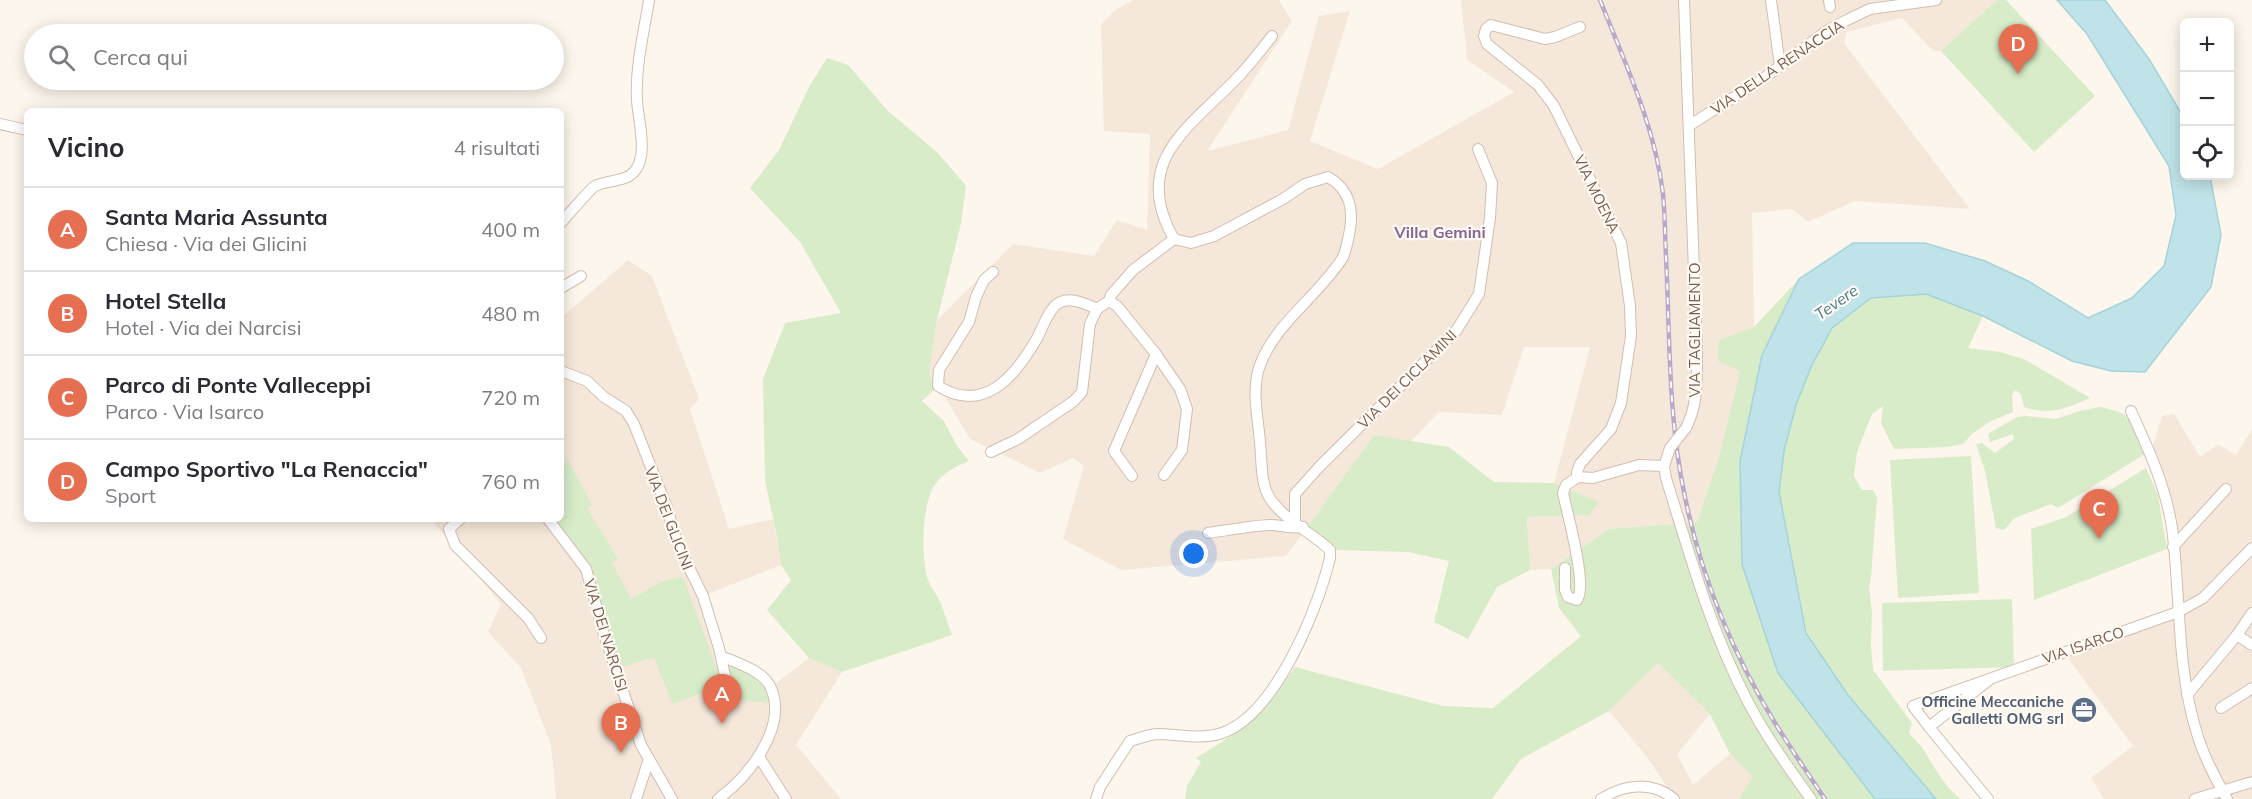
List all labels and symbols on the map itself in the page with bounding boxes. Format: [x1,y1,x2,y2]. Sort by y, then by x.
street label: VIA DELLA RENACCIA [1707,15,1847,119]
pin: D [1998,25,2038,74]
street label: VIA MOENA [1570,152,1624,236]
district label: Villa Gemini [1393,222,1486,242]
street label: VIA TAGLIAMENTO [1685,263,1704,397]
water label: Tevere [1810,280,1862,324]
street label: VIA DEI CICLAMINI [1354,326,1460,432]
street label: VIA DEI GLICINI [641,464,697,572]
pin: C [2080,490,2118,539]
your location [1179,539,1208,568]
street label: VIA DEI NARCISI [580,576,632,694]
street label: VIA ISARCO [2040,622,2126,668]
pin: A [702,674,742,724]
place label: Officine Meccaniche Galletti OMG srl [1921,692,2064,728]
office icon: Officine Meccaniche Galletti OMG srl [2069,695,2099,725]
pin: B [602,704,640,753]

